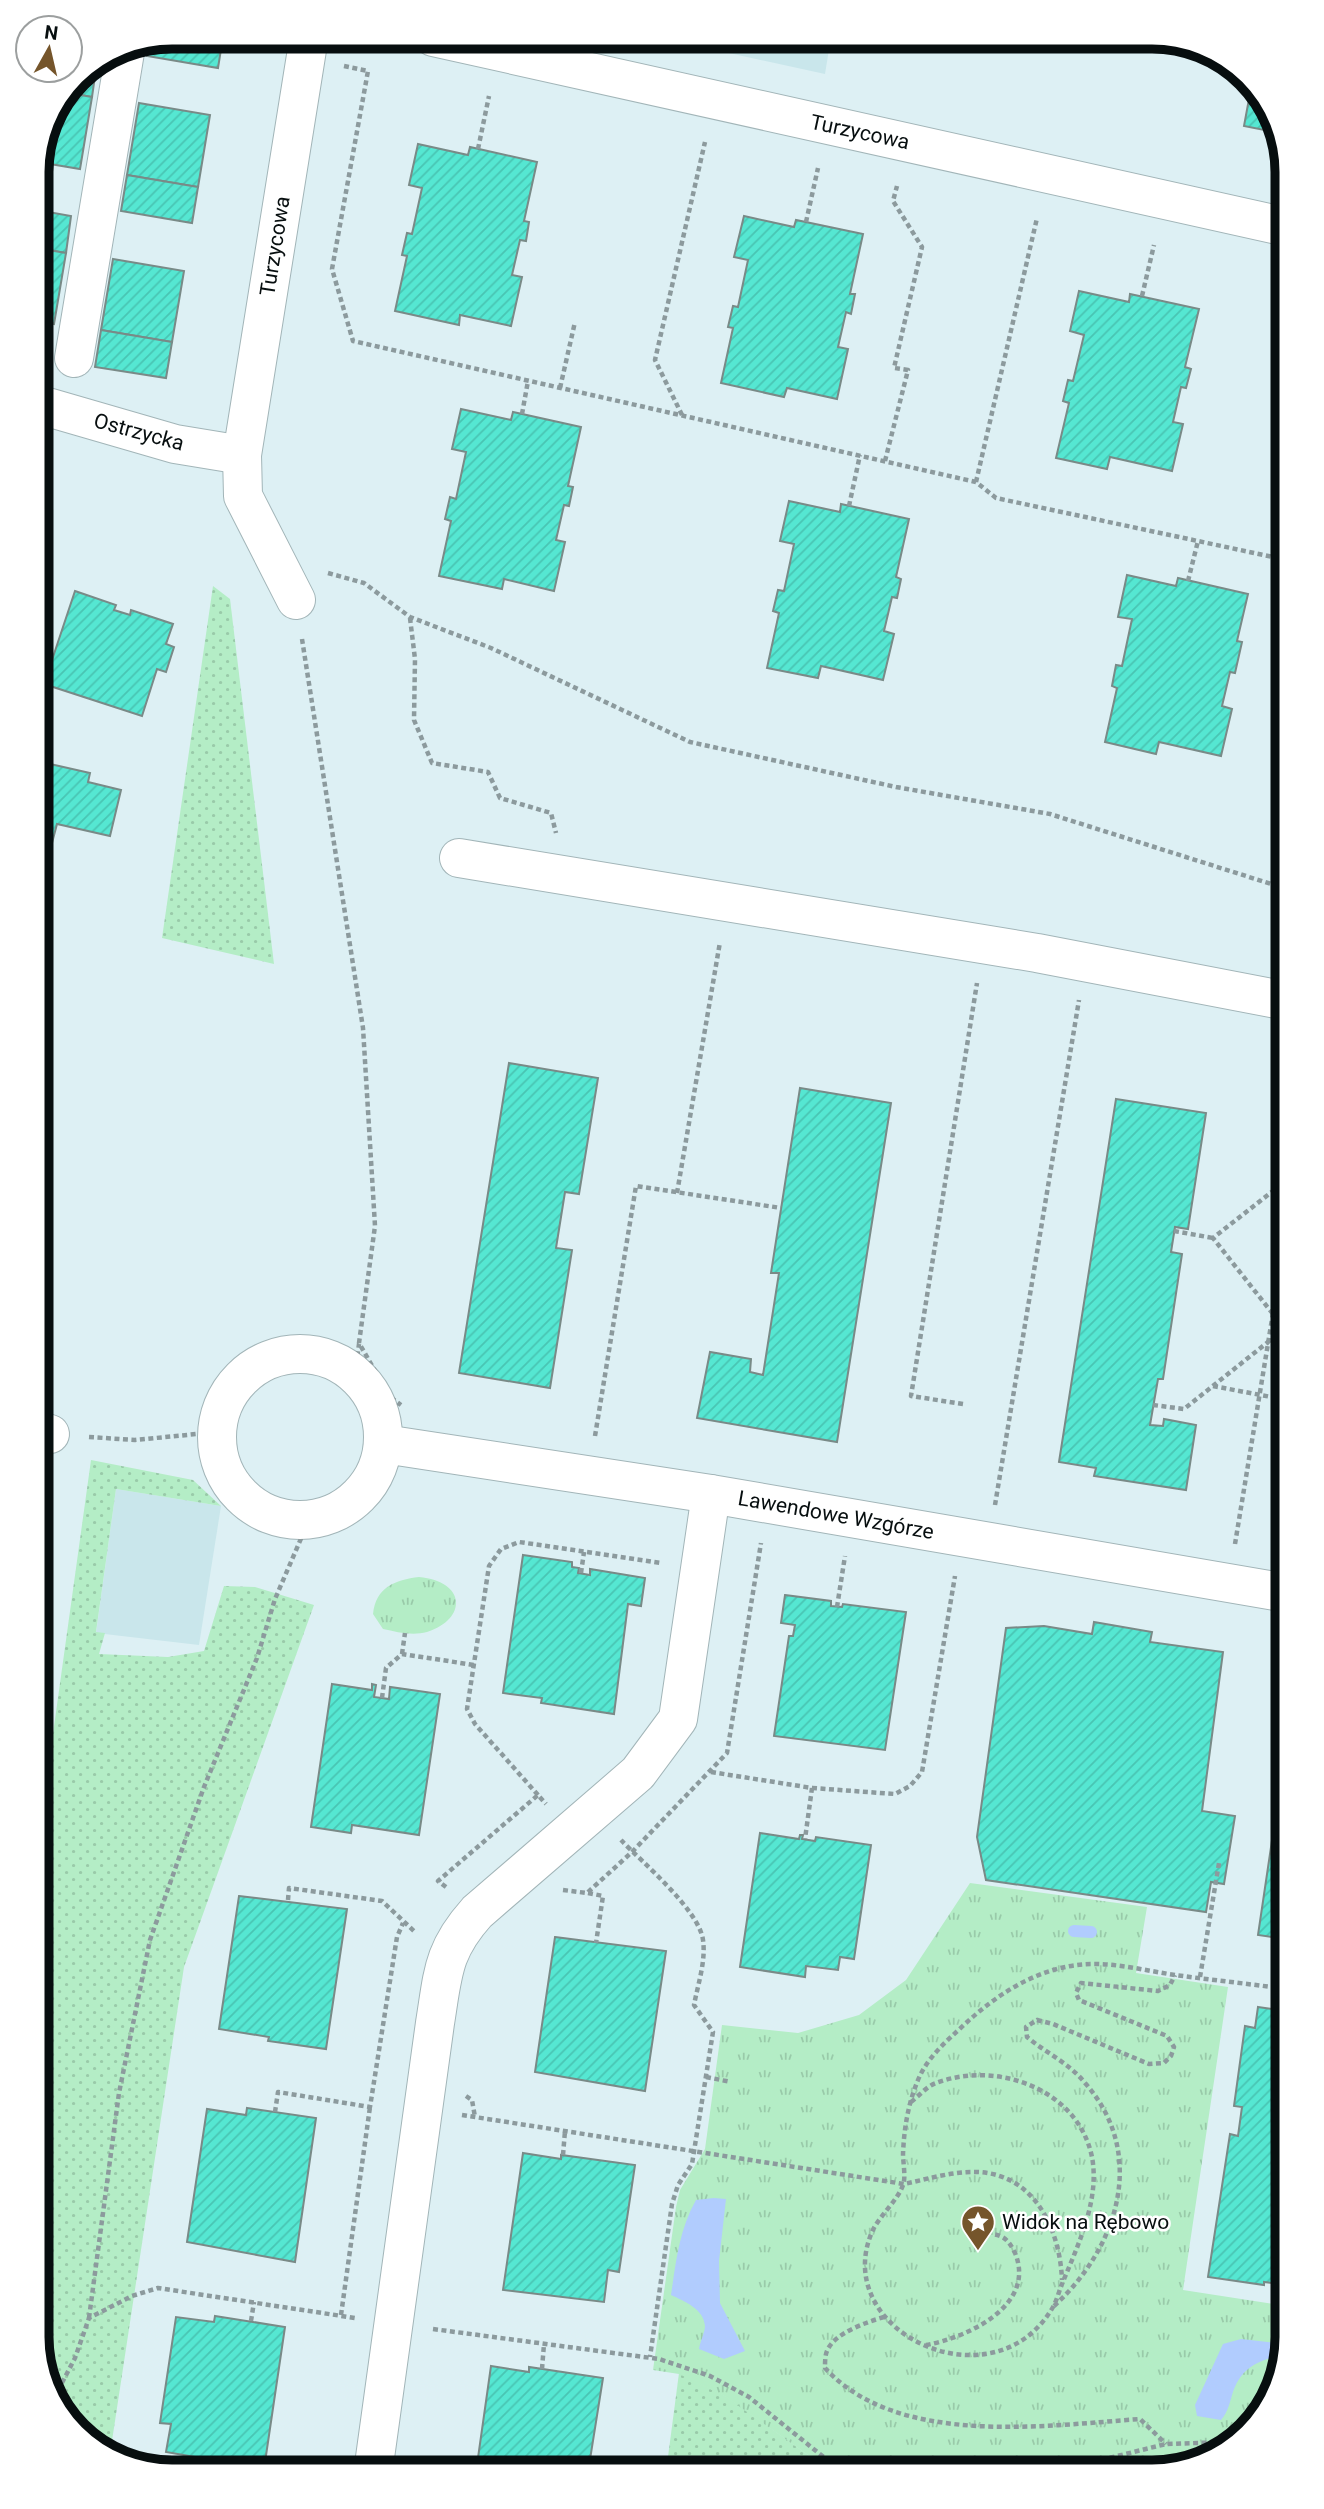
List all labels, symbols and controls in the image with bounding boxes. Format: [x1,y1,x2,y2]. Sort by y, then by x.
north arrow [14,14,84,84]
text: N [43,20,60,45]
street label: Turzycowa [808,110,912,154]
street label: Turzycowa [255,194,295,298]
street label: Ostrzycka [91,408,187,456]
street label: Lawendowe Wzgórze [736,1486,936,1544]
place icon: Widok na Rębowo [959,2203,997,2252]
place label: Widok na Rębowo [1002,2210,1169,2234]

